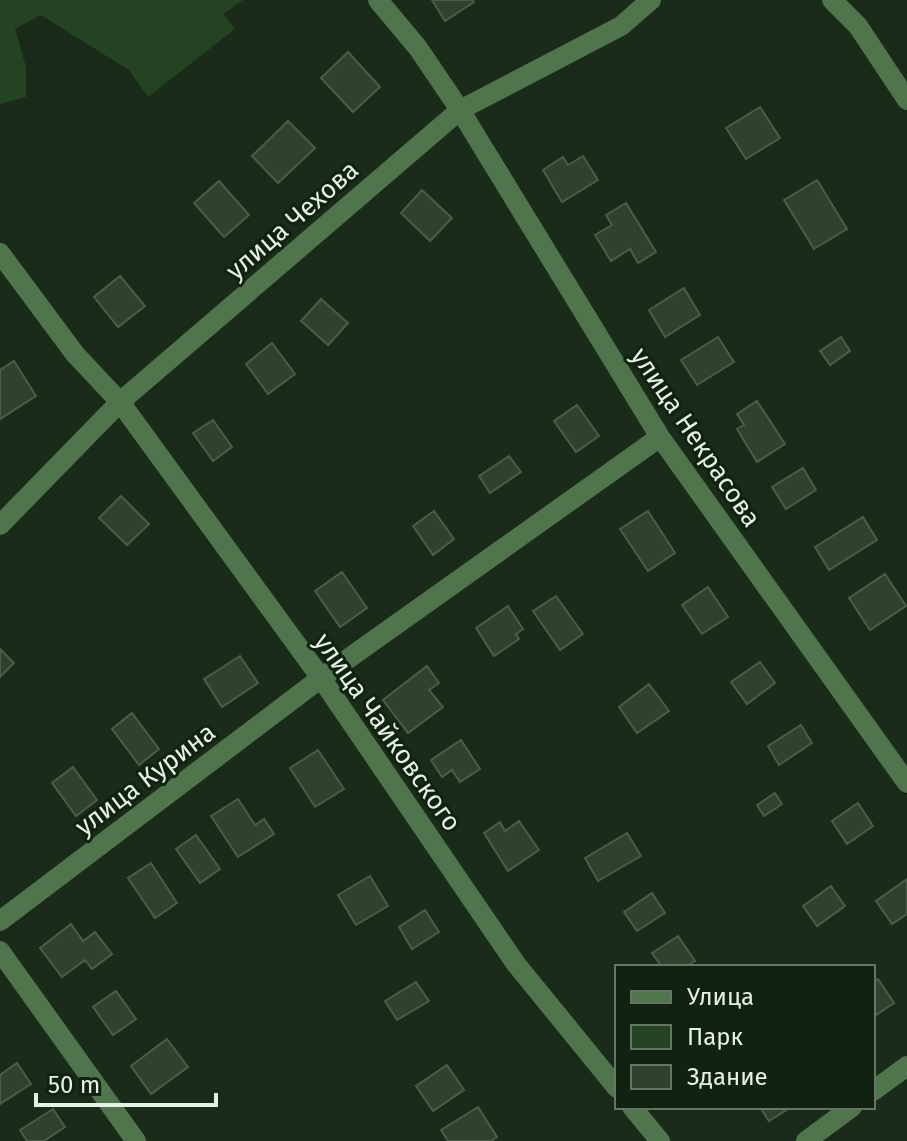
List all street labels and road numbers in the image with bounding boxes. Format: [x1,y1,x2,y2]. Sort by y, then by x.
street label: улица Чехова [220,154,365,286]
street label: улица Некрасова [624,342,767,533]
street label: улица Чайковского [308,627,468,837]
street label: улица Курина [69,717,222,842]

